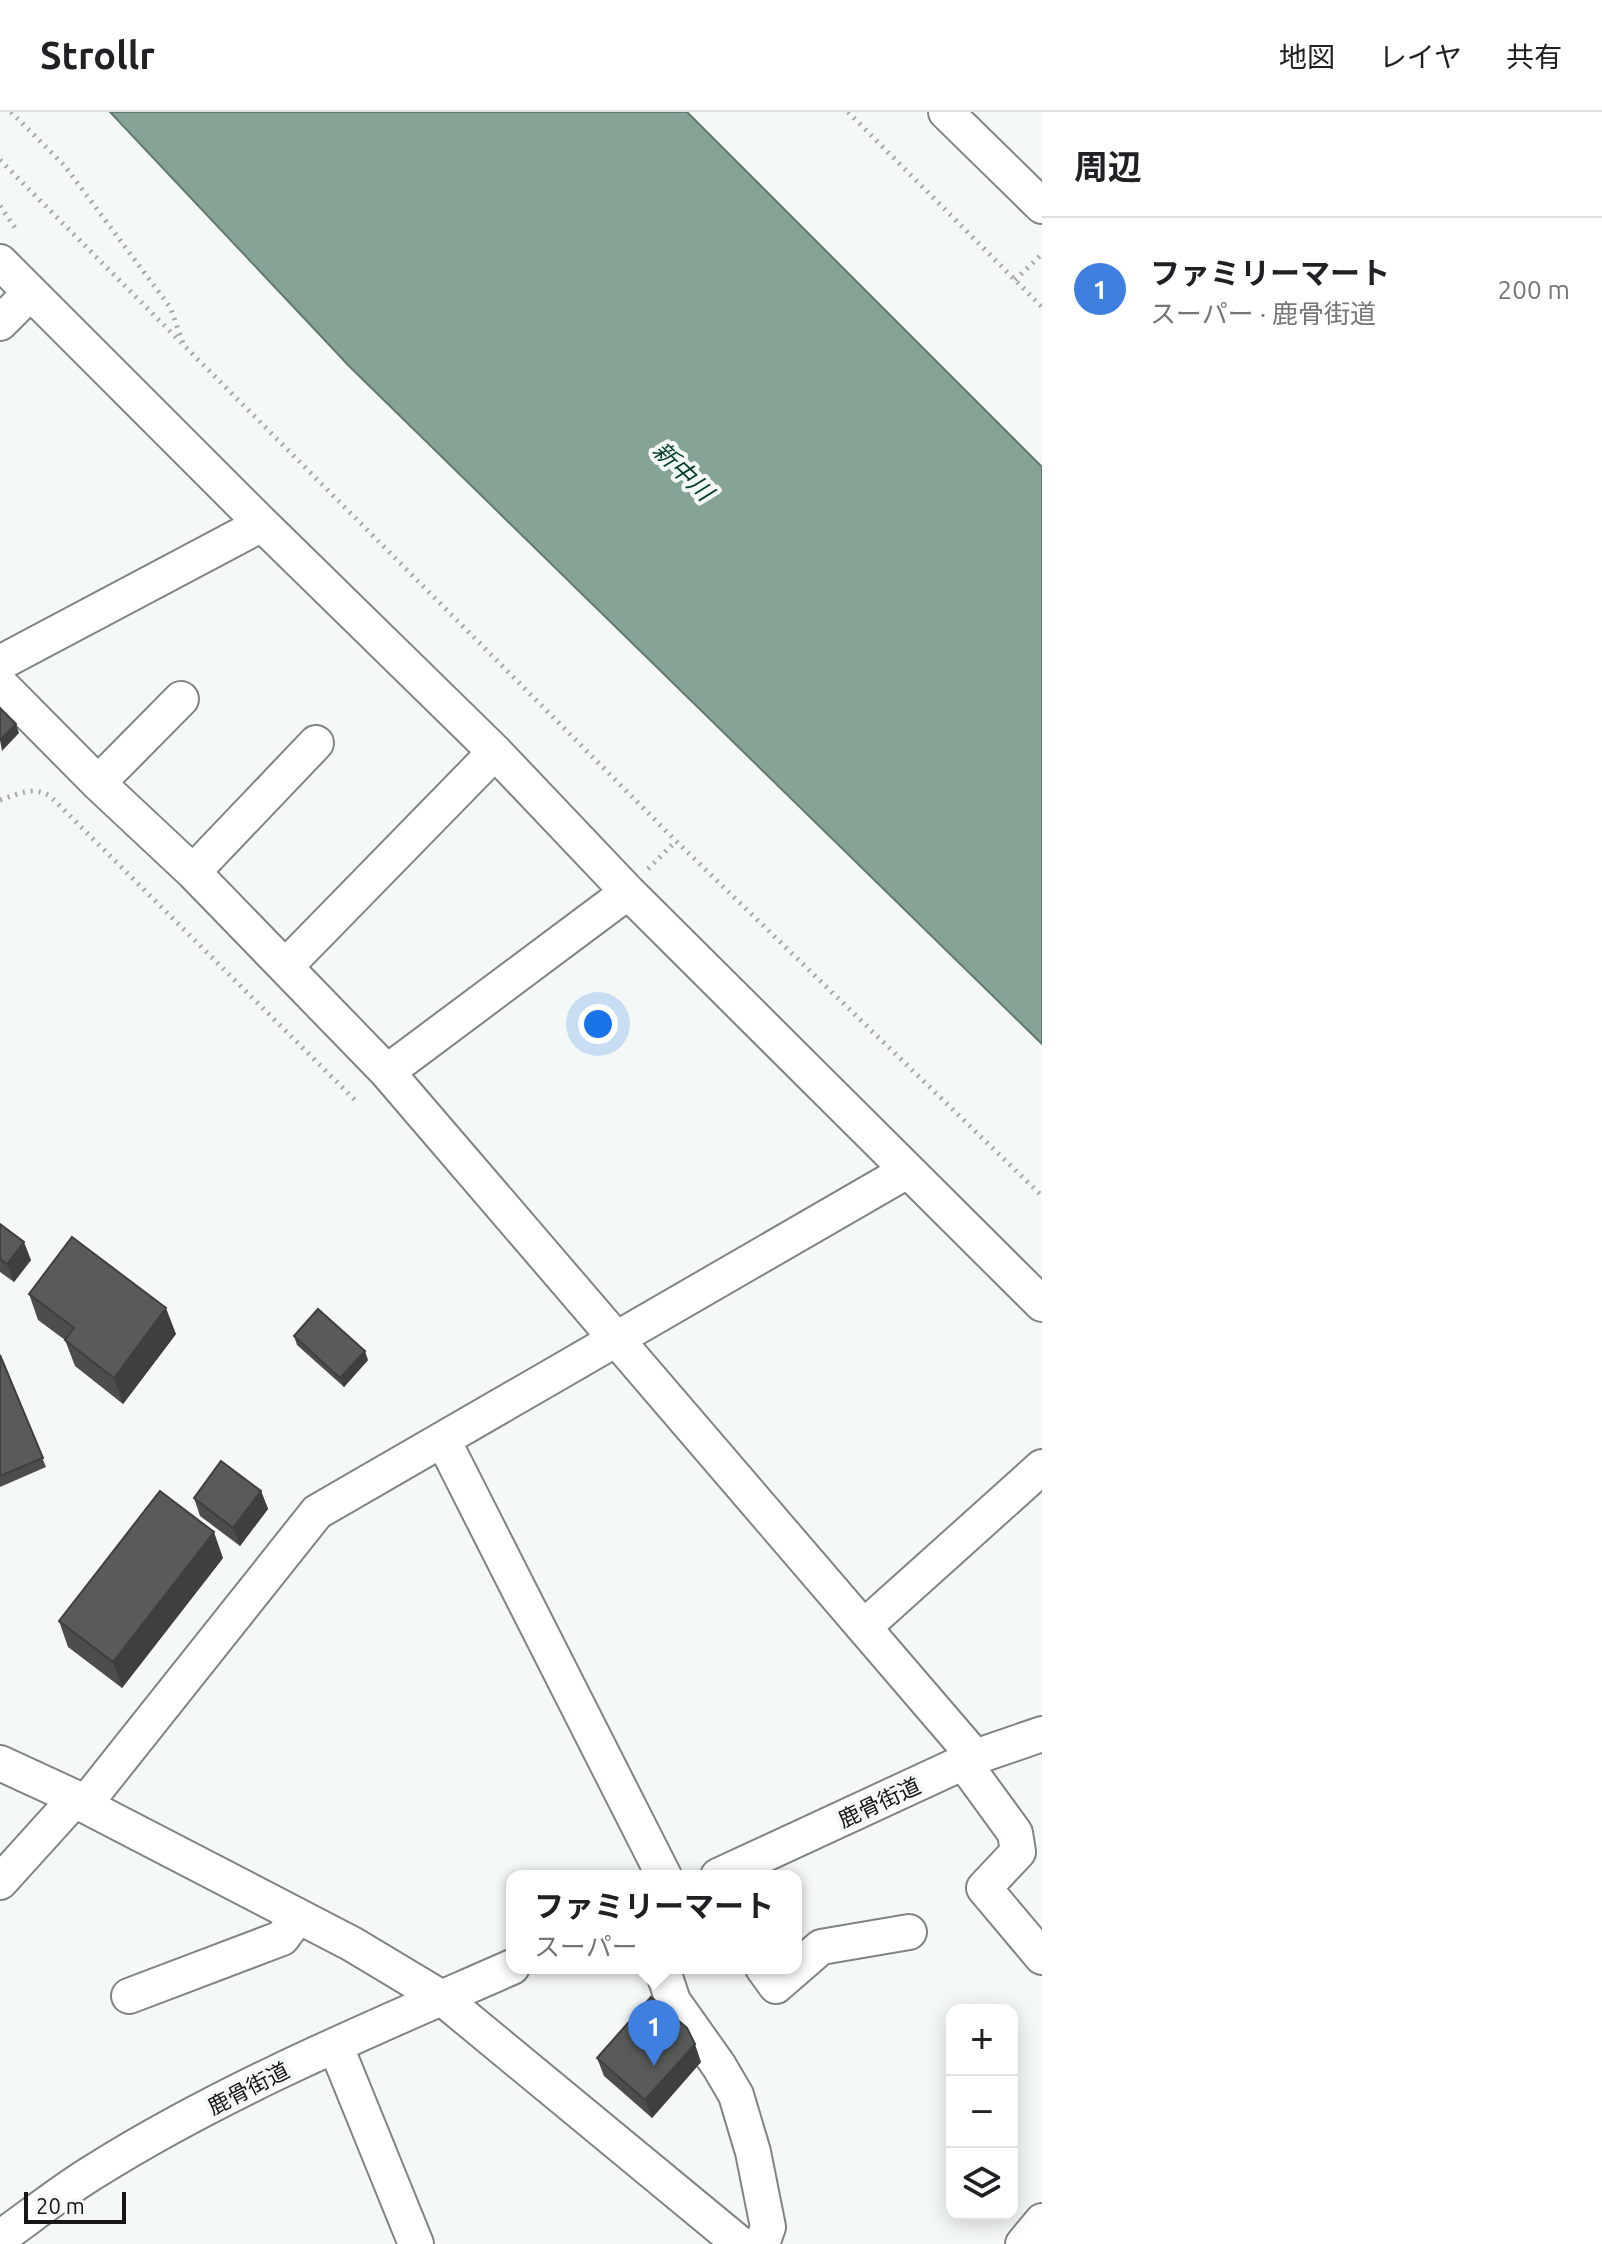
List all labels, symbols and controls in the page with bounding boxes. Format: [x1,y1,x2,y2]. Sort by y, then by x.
text: Strollr [40,34,155,76]
text: 地図 [1279,41,1335,72]
text: レイヤ [1379,41,1462,72]
text: 共有 [1506,41,1562,72]
text: 周辺 [1074,147,1142,185]
text: ファミリーマート [1150,256,1390,290]
text: 1 [1093,275,1107,304]
text: 200 m [1498,275,1570,304]
text: スーパー · 鹿骨街道 [1150,299,1376,328]
water label: 新中川 [648,436,720,508]
your location [578,1004,618,1044]
street label: 鹿骨街道 [834,1772,924,1832]
popup [506,1870,802,1974]
text: ファミリーマート [534,1889,774,1923]
text: スーパー [534,1932,638,1961]
pin: 1 [628,2000,680,2066]
map controls [946,2004,1018,2220]
button: + [946,2004,1018,2076]
street label: 鹿骨街道 [203,2057,293,2119]
button: − [946,2076,1018,2148]
button: layers [946,2148,1018,2220]
scale bar [24,2188,126,2224]
text: 20 m [36,2193,85,2218]

